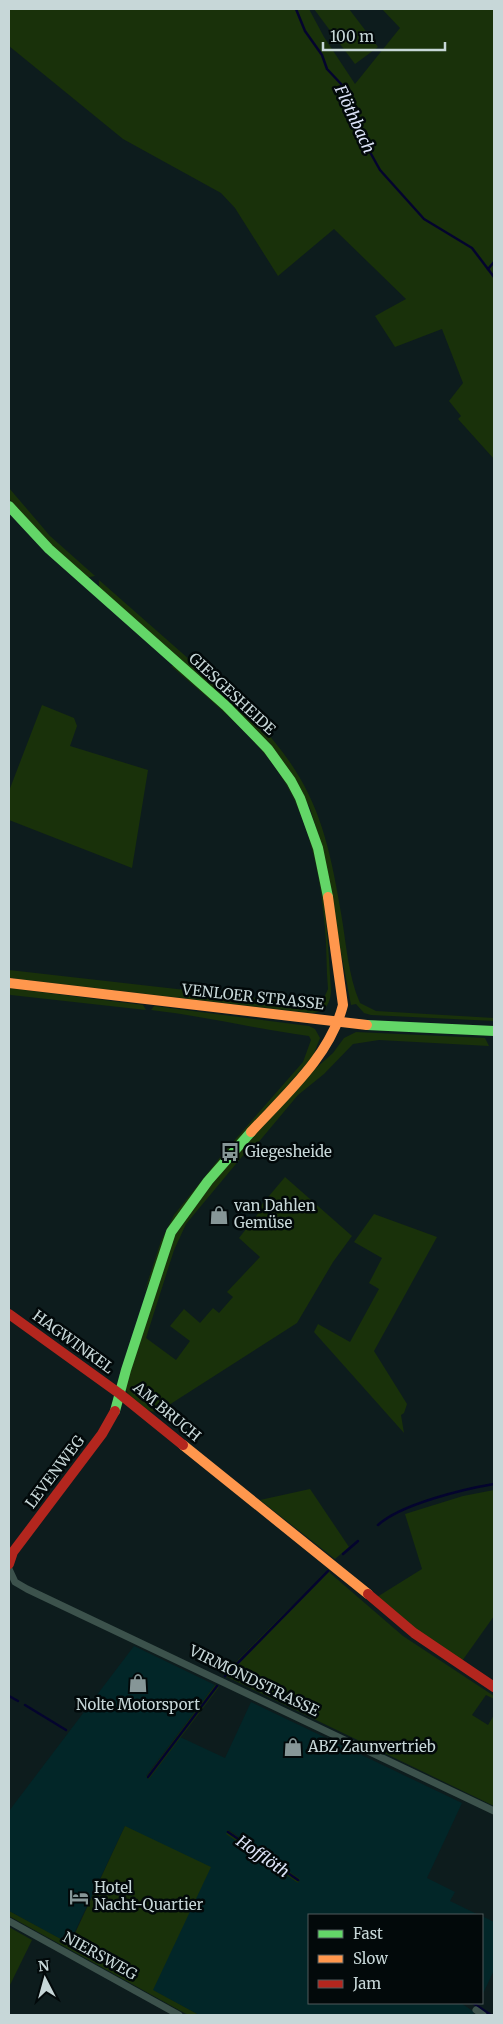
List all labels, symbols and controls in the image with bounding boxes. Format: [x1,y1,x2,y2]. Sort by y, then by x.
scale bar [323,20,446,52]
text: 100 m [330,27,374,46]
water label: Flöthbach [330,81,379,156]
street label: GIESGESHEIDE [185,649,280,739]
street label: VENLOER STRASSE [180,980,325,1013]
bus stop icon: Giegesheide [219,1141,241,1163]
place label: Giegesheide [245,1142,332,1161]
place label: van Dahlen Gemüse [233,1196,316,1232]
shop icon: van Dahlen Gemüse [208,1204,230,1226]
street label: HAGWINKEL [29,1306,118,1378]
street label: AM BRUCH [129,1377,205,1445]
street label: LEVENWEG [21,1431,88,1512]
street label: VIRMONDSTRASSE [185,1640,323,1720]
shop icon: Nolte Motorsport [127,1672,149,1694]
place label: Nolte Motorsport [76,1695,200,1714]
shop icon: ABZ Zaunvertrieb [282,1736,304,1758]
place label: ABZ Zaunvertrieb [307,1737,436,1756]
water label: Hofflöth [232,1830,293,1881]
place label: Hotel Nacht-Quartier [94,1878,203,1914]
hotel icon: Hotel Nacht-Quartier [68,1886,90,1908]
legend [308,1914,483,2004]
text: Fast [353,1924,383,1943]
street label: NIERSWEG [60,1927,141,1984]
text: Slow [353,1949,388,1968]
north arrow [20,1954,70,2004]
text: N [37,1957,50,1976]
text: Jam [352,1974,381,1993]

